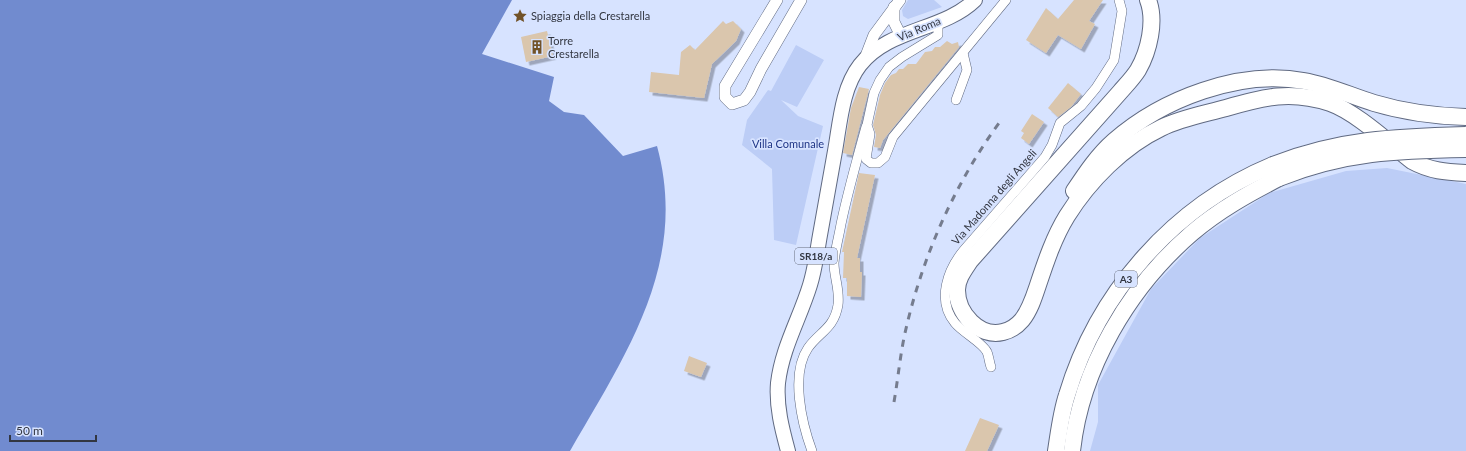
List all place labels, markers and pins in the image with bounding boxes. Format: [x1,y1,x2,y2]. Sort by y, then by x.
place icon: Spiaggia della Crestarella [512,8,528,24]
place label: Spiaggia della Crestarella [531,9,650,22]
place label: Torre Crestarella [548,34,599,60]
building icon: Torre Crestarella [529,39,545,55]

